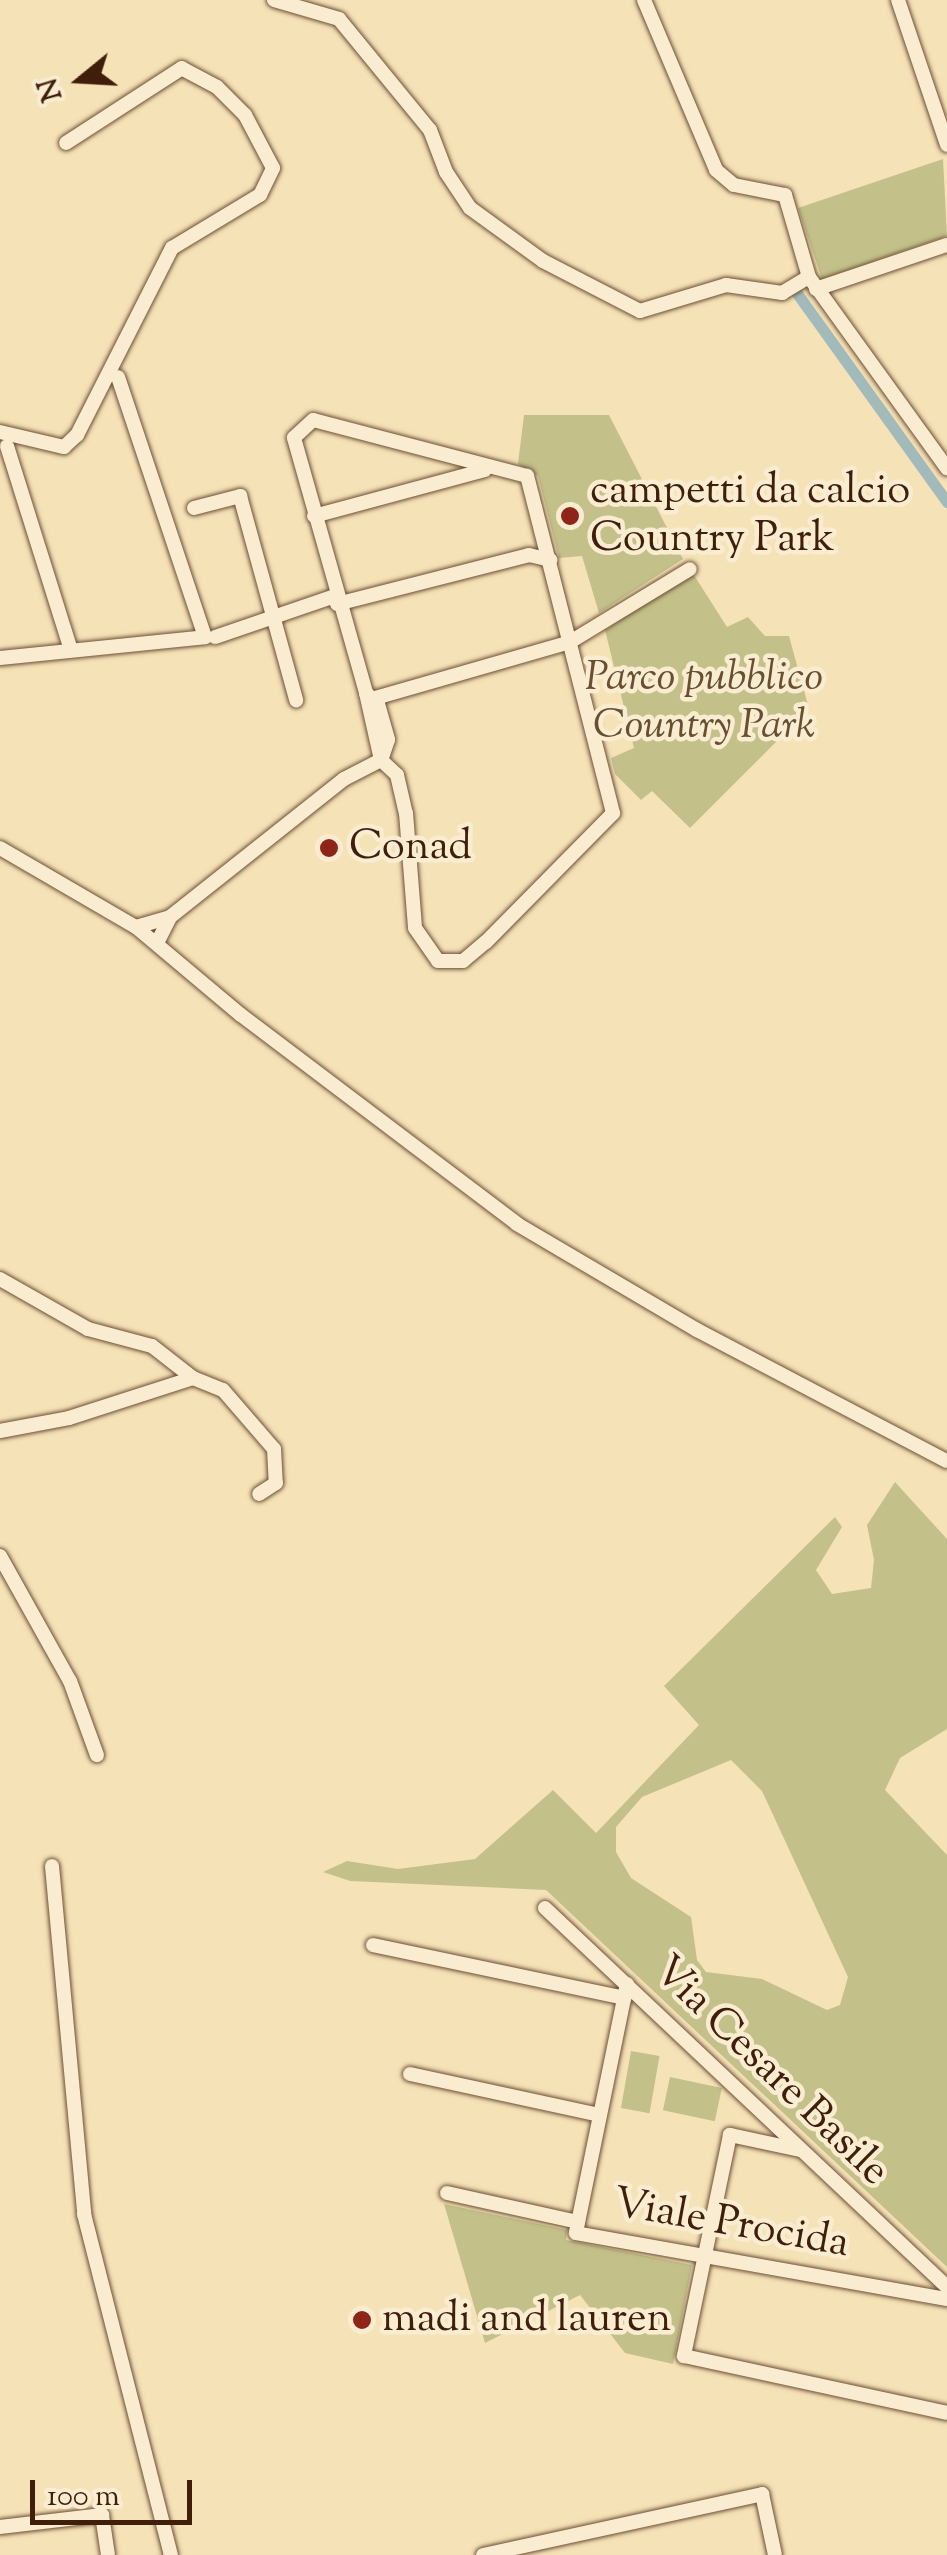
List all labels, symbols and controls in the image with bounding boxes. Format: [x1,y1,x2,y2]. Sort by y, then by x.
north arrow [30,30,130,130]
text: N [29,72,74,106]
place label: campetti da calcio Country Park [590,467,910,566]
marker: campetti da calcio Country Park [559,505,581,527]
park label: Parco pubblico Country Park [585,654,823,752]
place label: Conad [349,823,472,873]
marker: Conad [318,837,340,859]
street label: Via Cesare Basile [642,1947,898,2197]
street label: Viale Procida [609,2180,853,2270]
place label: madi and lauren [382,2295,671,2345]
marker: madi and lauren [351,2309,373,2331]
scale bar [35,2460,198,2522]
text: 100 m [47,2476,120,2519]

